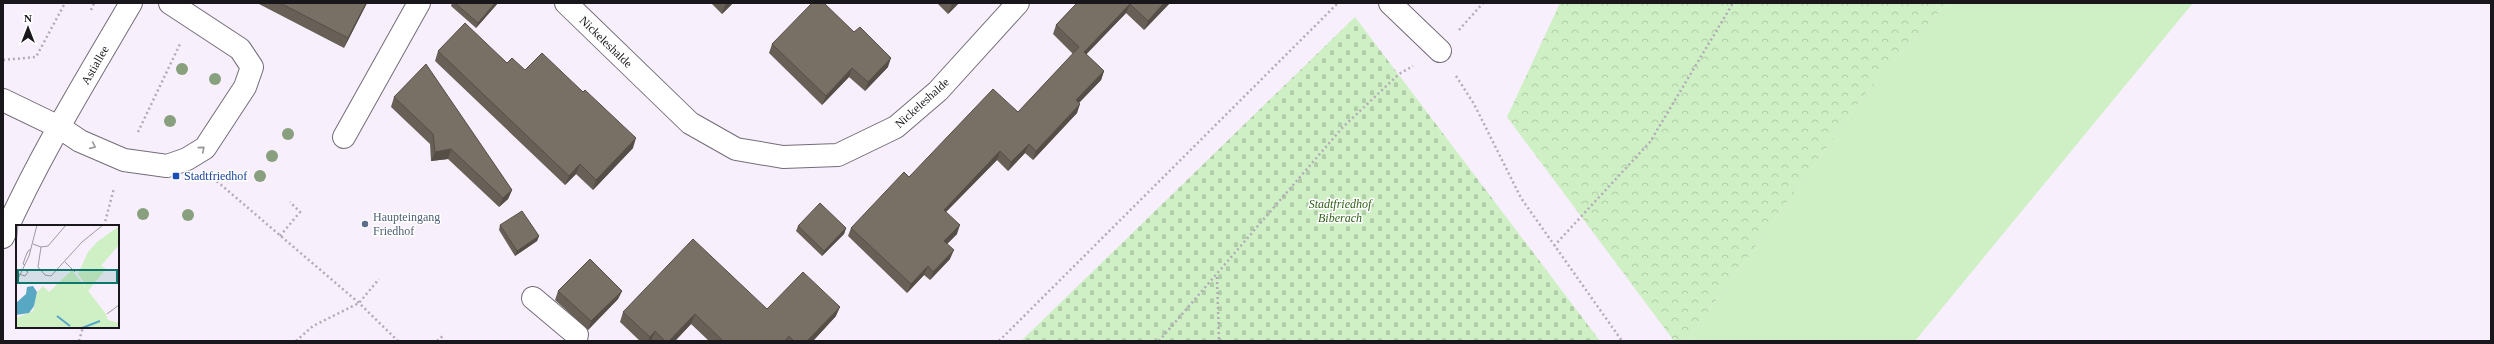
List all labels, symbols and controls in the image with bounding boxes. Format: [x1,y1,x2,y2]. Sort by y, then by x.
north arrow [8,8,48,48]
text: N [24,12,32,24]
street label: Nickeleshalde [577,13,635,71]
street label: Astiallee [78,43,112,87]
street label: Nickeleshalde [892,75,952,131]
one-way arrow [88,141,96,149]
one-way arrow [197,146,205,153]
place label: Stadtfriedhof [184,169,247,183]
marker: Stadtfriedhof [171,171,181,181]
park label: Stadtfriedhof Biberach [1309,197,1373,225]
place label: Haupteingang Friedhof [373,210,440,238]
marker: Haupteingang Friedhof [360,219,370,229]
inset map [16,225,119,328]

